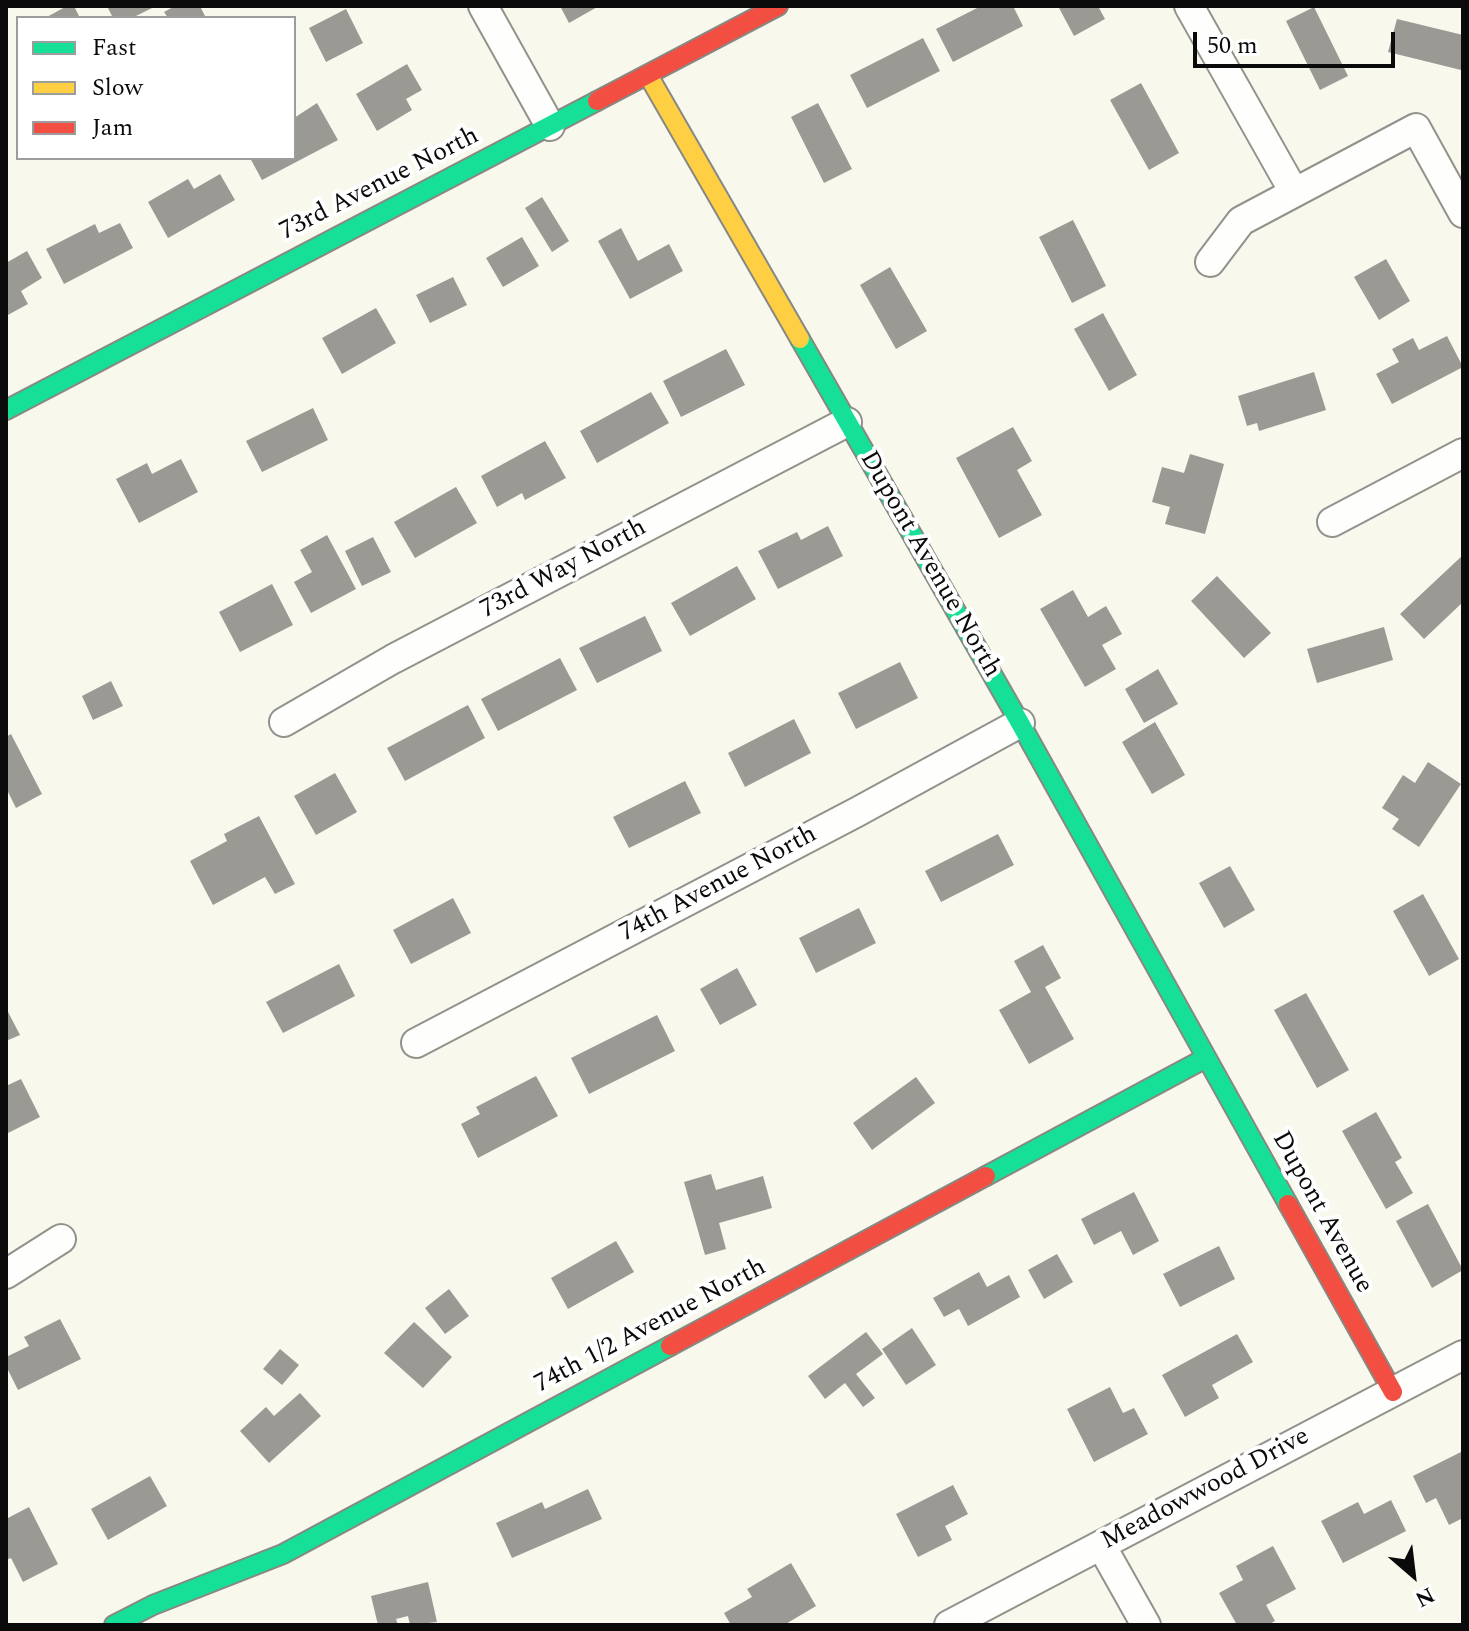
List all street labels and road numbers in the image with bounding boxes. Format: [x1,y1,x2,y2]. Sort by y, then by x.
street label: 73rd Avenue North [275,121,485,249]
street label: Dupont Avenue North [851,446,1007,684]
street label: 73rd Way North [476,513,652,627]
street label: 74th Avenue North [615,820,823,950]
street label: Dupont Avenue [1264,1127,1378,1299]
street label: 74th 1/2 Avenue North [530,1253,772,1401]
street label: Meadowwood Drive [1097,1422,1315,1558]

